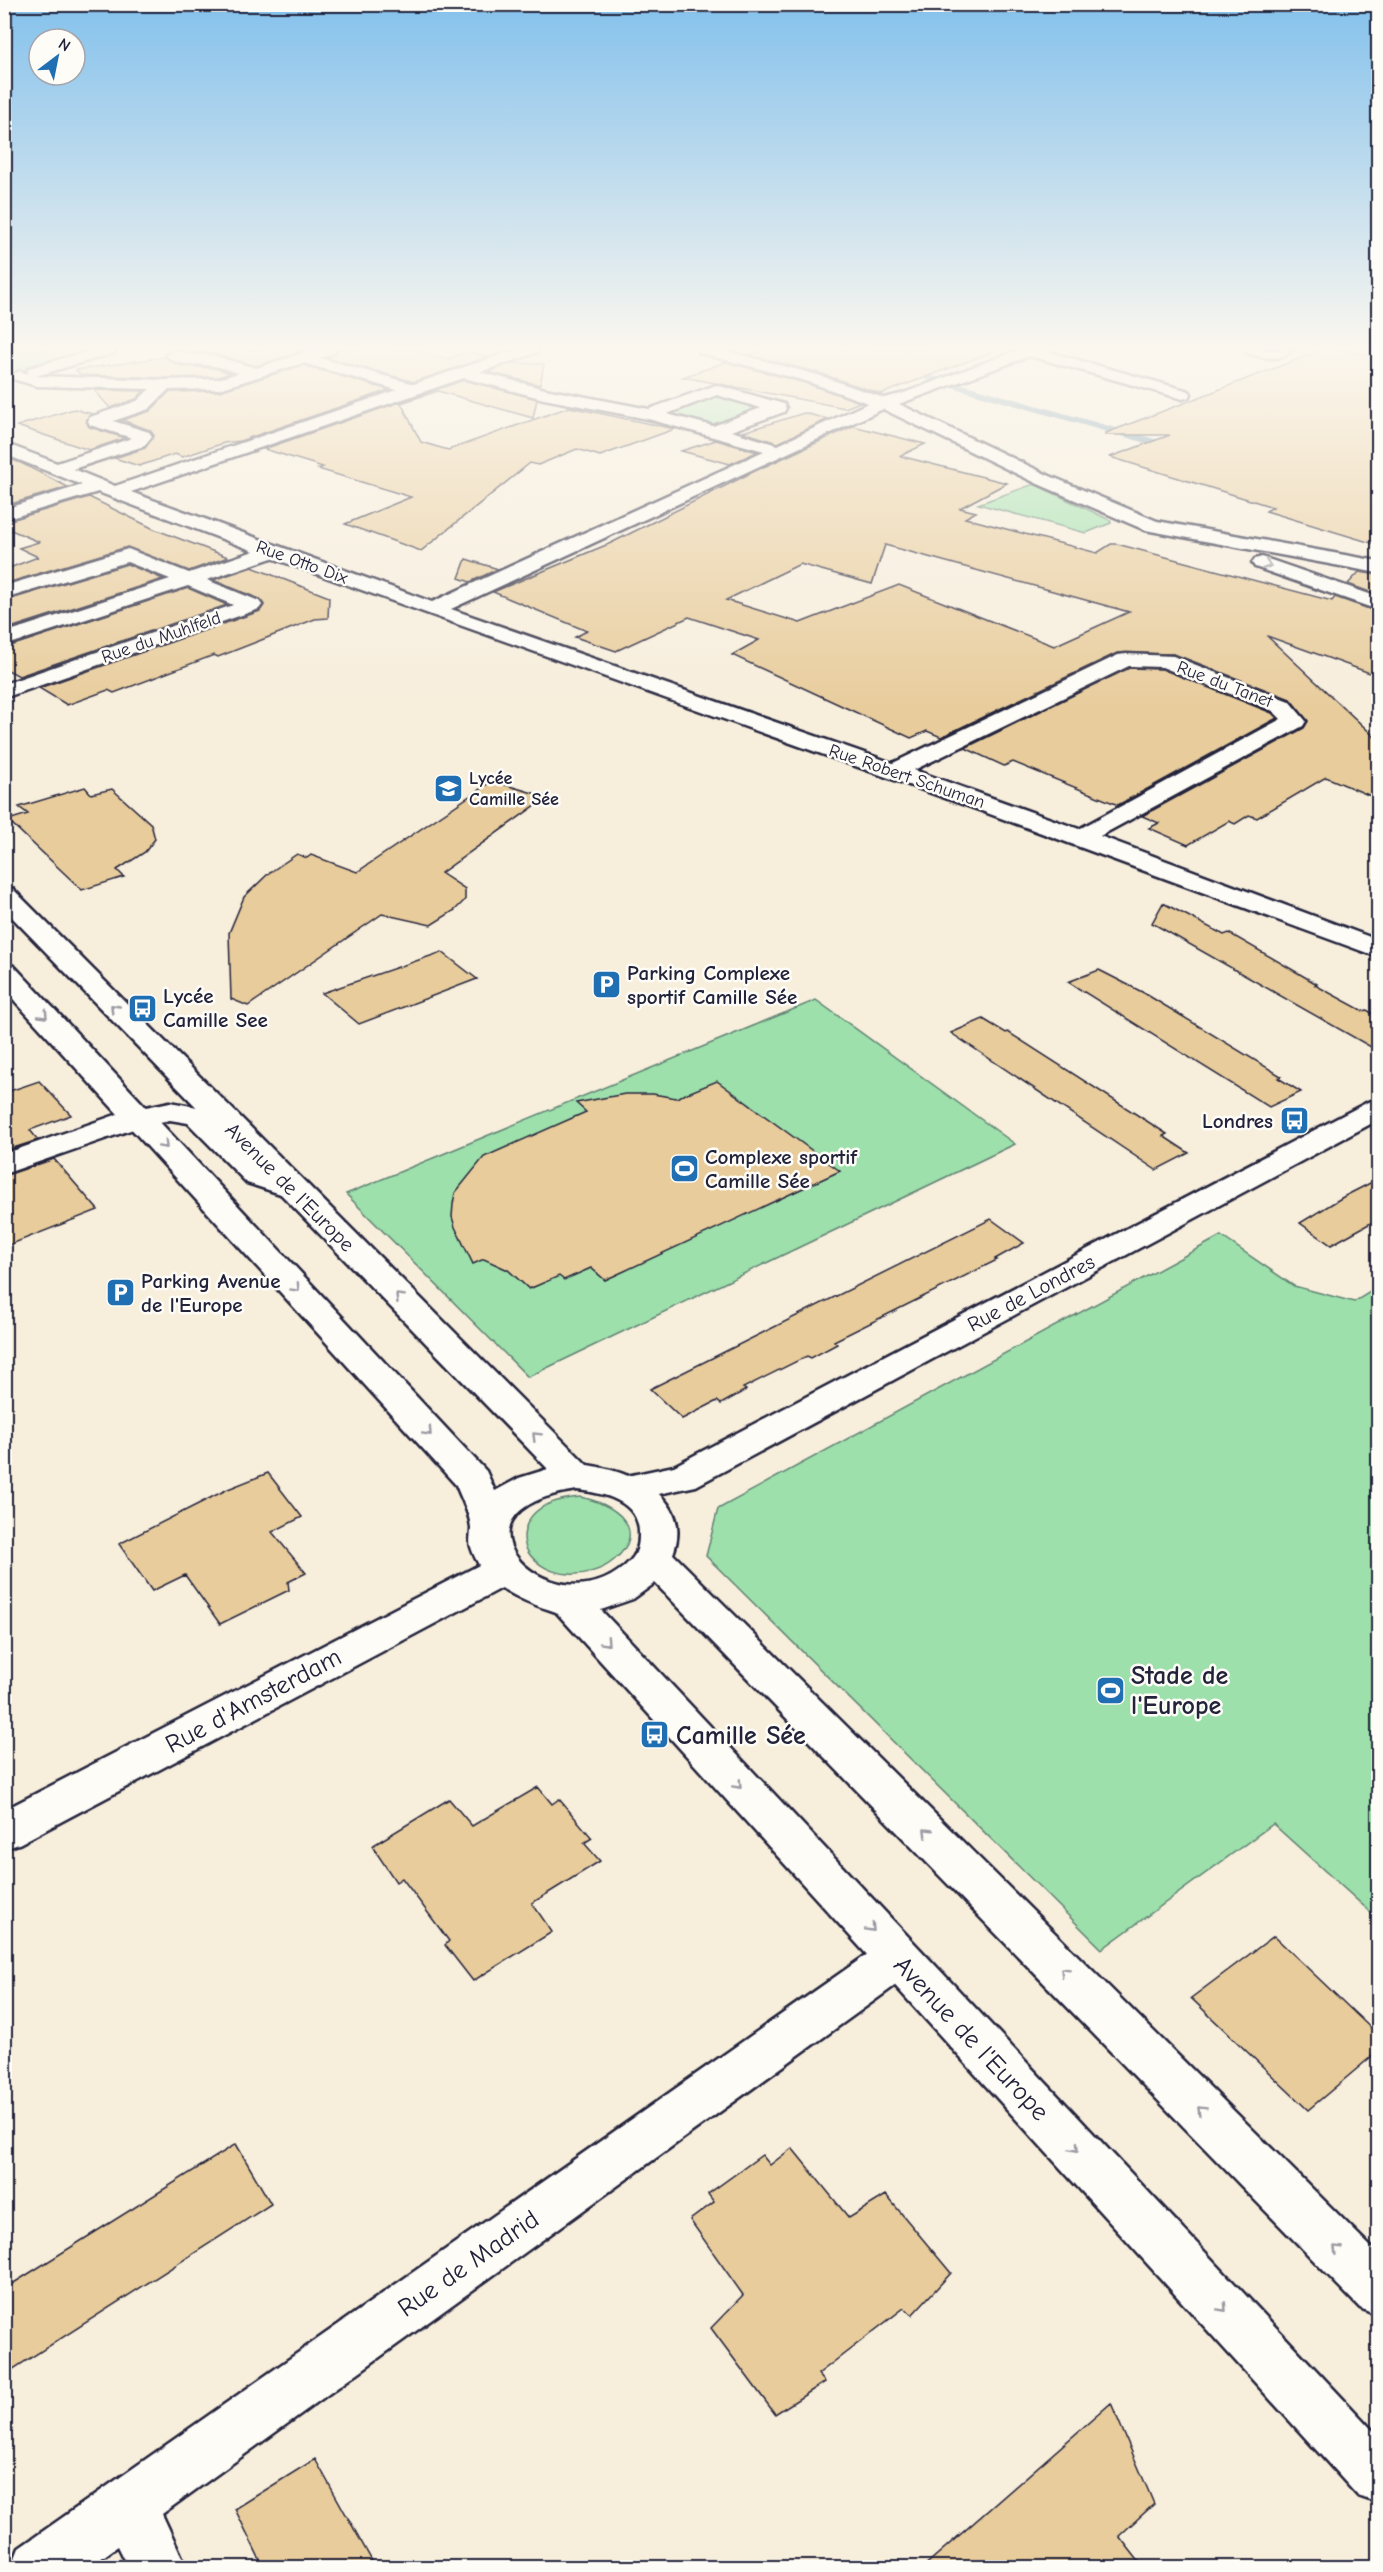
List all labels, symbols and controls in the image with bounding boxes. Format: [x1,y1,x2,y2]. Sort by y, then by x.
north arrow [27,27,87,87]
text: N [55,35,74,56]
street label: Rue Otto Dix [253,536,351,589]
one-way arrow [1261,557,1272,570]
street label: Rue du Muhlfeld [99,607,224,668]
street label: Rue du Tanet [1174,657,1276,713]
street label: Rue Robert Schuman [826,740,988,813]
place label: Lycée Camille Sée [469,768,559,810]
school or university icon: Lycée Camille Sée [432,772,464,804]
place label: Parking Complexe sportif Camille Sée [627,961,797,1009]
parking icon: Parking Complexe sportif Camille Sée [590,969,622,1001]
place label: Lycée Camille See [163,984,268,1032]
bus stop icon: Lycée Camille See [126,992,158,1024]
one-way arrow [111,1004,122,1015]
one-way arrow [37,1008,48,1018]
bus stop icon: Londres [1278,1105,1310,1137]
place label: Londres [1202,1109,1273,1133]
street label: Avenue de l'Europe [221,1118,359,1256]
one-way arrow [157,1138,168,1149]
place label: Complexe sportif Camille Sée [705,1145,858,1193]
sports icon: Complexe sportif Camille Sée [668,1153,700,1185]
street label: Rue de Londres [963,1249,1099,1337]
place label: Parking Avenue de l'Europe [141,1269,281,1317]
parking icon: Parking Avenue de l'Europe [104,1277,136,1309]
one-way arrow [289,1282,300,1292]
one-way arrow [395,1293,405,1304]
one-way arrow [421,1425,432,1436]
one-way arrow [532,1432,543,1443]
one-way arrow [599,1635,610,1646]
street label: Rue d'Amsterdam [160,1642,346,1760]
place label: Stade de l'Europe [1131,1661,1228,1721]
sports icon: Stade de l'Europe [1094,1674,1126,1706]
bus stop icon: Camille Sée [639,1719,671,1751]
place label: Camille Sée [676,1721,806,1751]
one-way arrow [731,1778,742,1789]
one-way arrow [923,1828,934,1839]
one-way arrow [864,1921,875,1932]
street label: Avenue de l'Europe [887,1950,1055,2127]
one-way arrow [1060,1967,1071,1978]
one-way arrow [1197,2106,1208,2117]
one-way arrow [1068,2142,1079,2152]
street label: Rue de Madrid [392,2204,545,2323]
one-way arrow [1334,2245,1345,2256]
one-way arrow [1215,2301,1226,2312]

